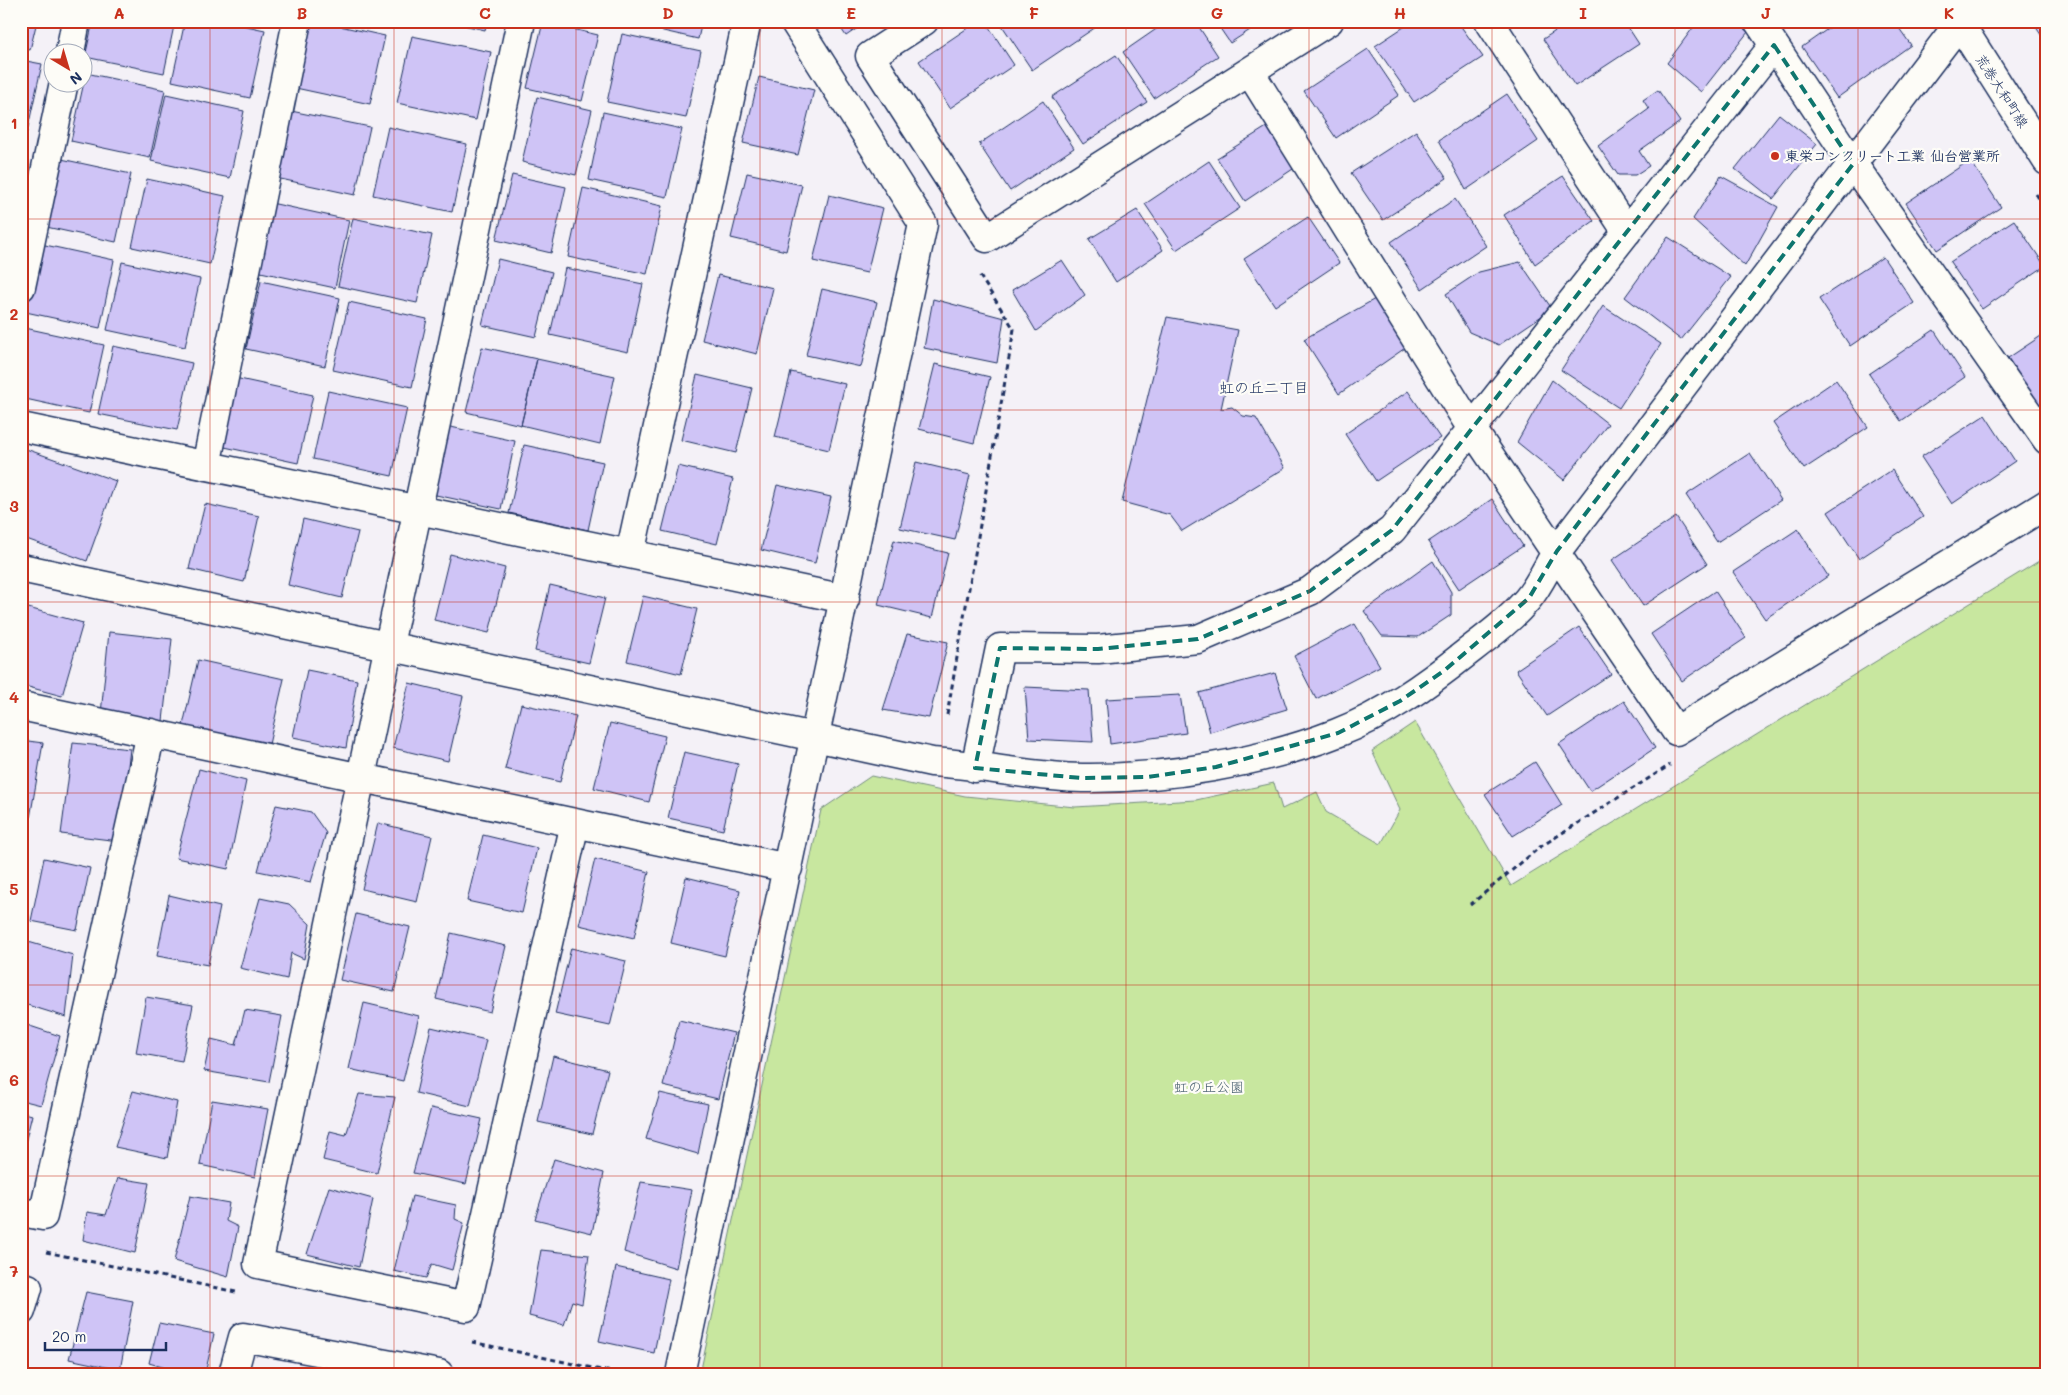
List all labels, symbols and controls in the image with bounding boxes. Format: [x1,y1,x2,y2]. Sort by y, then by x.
text: A [113,2,125,23]
text: B [297,2,307,23]
text: C [479,2,491,23]
text: D [662,2,674,23]
text: E [846,2,856,23]
text: F [1029,2,1039,23]
text: G [1211,2,1223,23]
text: H [1394,2,1406,23]
text: I [1579,2,1587,23]
text: J [1761,2,1771,23]
text: K [1944,2,1954,23]
north arrow [42,42,92,92]
street label: 荒巻大和町線 [1972,50,2033,131]
text: N [66,68,86,89]
text: 1 [10,112,18,133]
place label: 東栄コンクリート工業 仙台営業所 [1785,146,2000,165]
marker: 東栄コンクリート工業 仙台営業所 [1769,150,1781,162]
text: 2 [10,303,19,324]
district label: 虹の丘二丁目 [1219,377,1309,397]
text: 3 [9,495,19,516]
text: 4 [9,686,19,707]
text: 5 [9,878,19,899]
text: 6 [9,1069,19,1090]
park label: 虹の丘公園 [1174,1077,1244,1096]
text: 7 [10,1260,19,1281]
scale bar [45,1320,166,1352]
text: 20 m [52,1326,86,1346]

